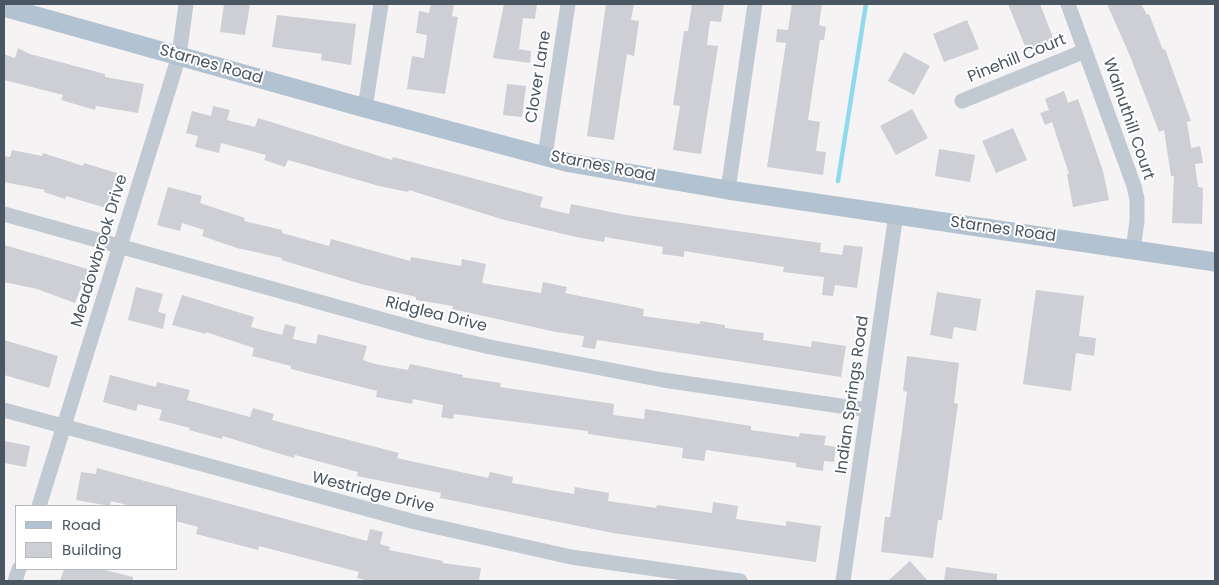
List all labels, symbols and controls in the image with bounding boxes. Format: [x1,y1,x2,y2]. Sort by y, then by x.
street label: Clover Lane [522,29,556,125]
street label: Pinehill Court [965,31,1069,87]
street label: Starnes Road [157,41,265,89]
street label: Walnuthill Court [1098,56,1158,182]
street label: Starnes Road [549,147,657,187]
street label: Meadowbrook Drive [68,172,132,330]
street label: Starnes Road [949,213,1057,247]
street label: Ridglea Drive [383,293,489,337]
street label: Indian Springs Road [832,315,874,475]
street label: Westridge Drive [310,468,436,518]
legend [15,505,178,570]
text: Road [62,514,101,535]
text: Building [62,539,122,560]

